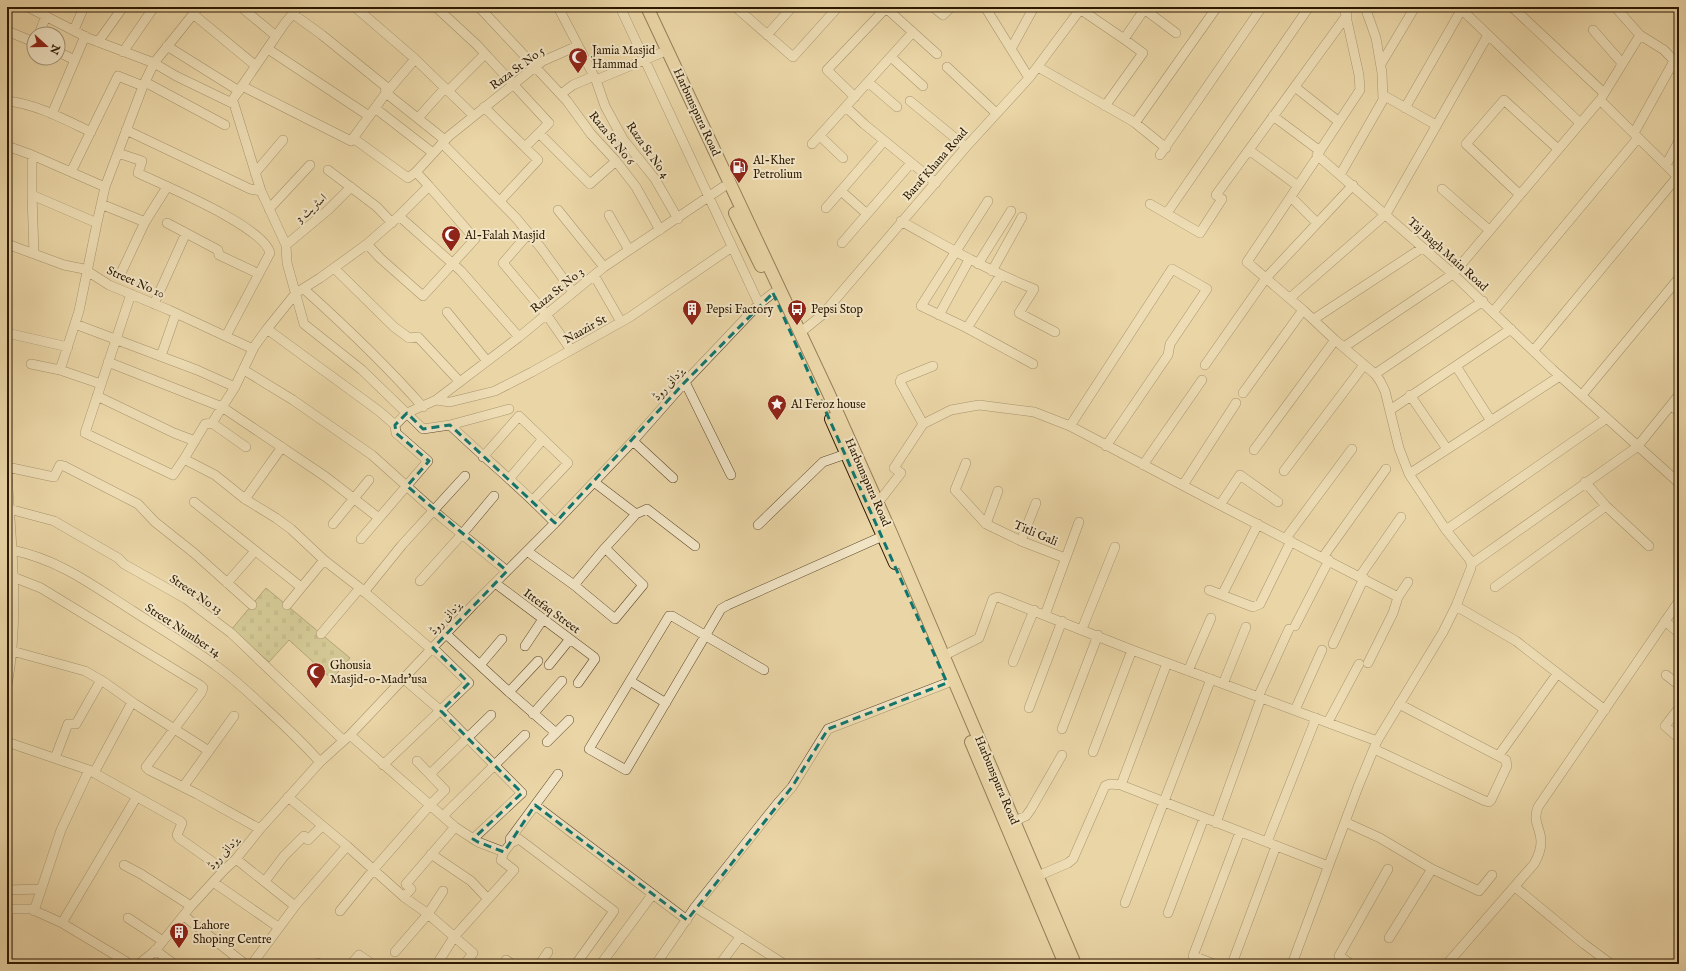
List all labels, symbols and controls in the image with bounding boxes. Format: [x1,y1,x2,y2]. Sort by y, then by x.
north arrow [26,26,66,66]
text: N [46,41,63,57]
street label: Raza St No 5 [487,43,548,93]
place label: Jamia Masjid Hammad [590,43,656,72]
mosque icon: Jamia Masjid Hammad [567,46,589,74]
street label: Harbunspura Road [669,66,724,159]
street label: Raza St No 6 [585,108,638,169]
street label: Raza St No 4 [623,119,673,182]
street label: Baraf Khana Road [900,125,971,204]
place label: Al-Kher Petrolium [752,153,802,182]
fuel station icon: Al-Kher Petrolium [728,156,750,184]
street label: اسٹریٹ 3 [292,190,330,226]
street label: Taj Bagh Main Road [1404,214,1491,295]
mosque icon: Al-Falah Masjid [440,224,462,252]
place label: Al-Falah Masjid [464,228,546,243]
street label: Street No 10 [104,263,167,302]
street label: Raza St No 3 [528,264,587,316]
building icon: Pepsi Factory [681,298,703,326]
bus stop icon: Pepsi Stop [786,298,808,326]
place label: Pepsi Factory [706,302,774,318]
place label: Pepsi Stop [811,302,864,318]
street label: Naazir St [561,312,609,347]
street label: یزدانی روڈ [649,363,689,404]
place icon: Al Feroz house [766,393,788,421]
place label: Al Feroz house [790,397,866,412]
street label: Harbunspura Road [840,436,894,530]
street label: Titli Gali [1012,517,1060,549]
street label: Street No 13 [166,571,225,618]
street label: Ittefaq Street [520,586,583,638]
street label: یزدانی روڈ [426,597,466,638]
street label: Street Number 14 [142,600,223,661]
place label: Ghousia Masjid-o-Madr'usa [330,658,428,687]
mosque icon: Ghousia Masjid-o-Madr'usa [305,661,327,689]
street label: Harbunspura Road [970,733,1022,828]
street label: یزدانی روڈ [204,832,244,873]
place label: Lahore Shoping Centre [193,918,272,948]
building icon: Lahore Shoping Centre [168,921,190,949]

